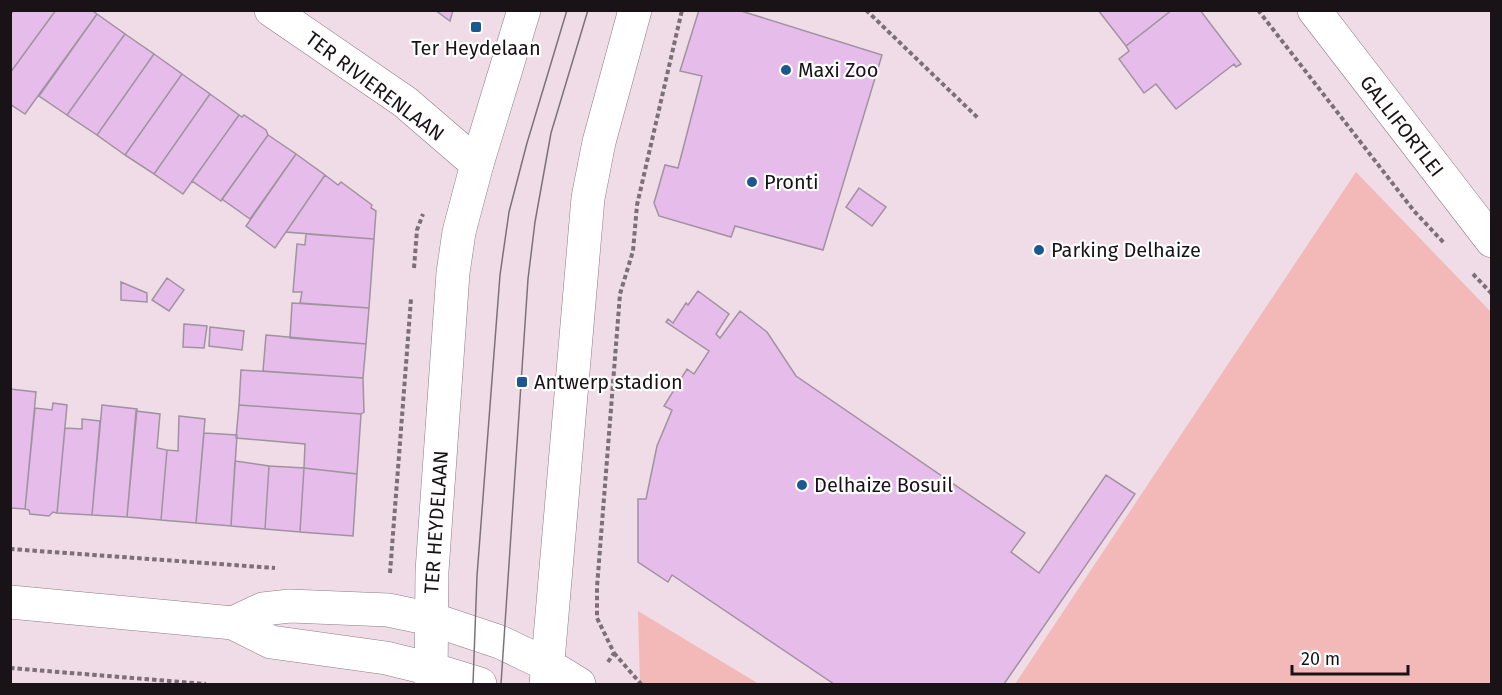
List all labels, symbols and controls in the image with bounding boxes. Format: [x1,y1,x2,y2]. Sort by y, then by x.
marker: Ter Heydelaan [469,20,483,34]
street label: TER RIVIERENLAAN [301,26,449,146]
place label: Ter Heydelaan [411,36,541,60]
place label: Maxi Zoo [798,58,878,82]
marker: Maxi Zoo [779,63,793,77]
street label: GALLIFORTLEI [1355,71,1449,181]
place label: Pronti [764,170,819,194]
marker: Pronti [745,175,759,189]
place label: Parking Delhaize [1051,238,1201,262]
marker: Parking Delhaize [1032,243,1046,257]
place label: Antwerp stadion [534,370,683,394]
marker: Antwerp stadion [515,375,529,389]
street label: TER HEYDELAAN [419,449,453,595]
place label: Delhaize Bosuil [814,473,953,497]
marker: Delhaize Bosuil [795,478,809,492]
scale bar [1292,638,1408,676]
text: 20 m [1301,648,1340,670]

